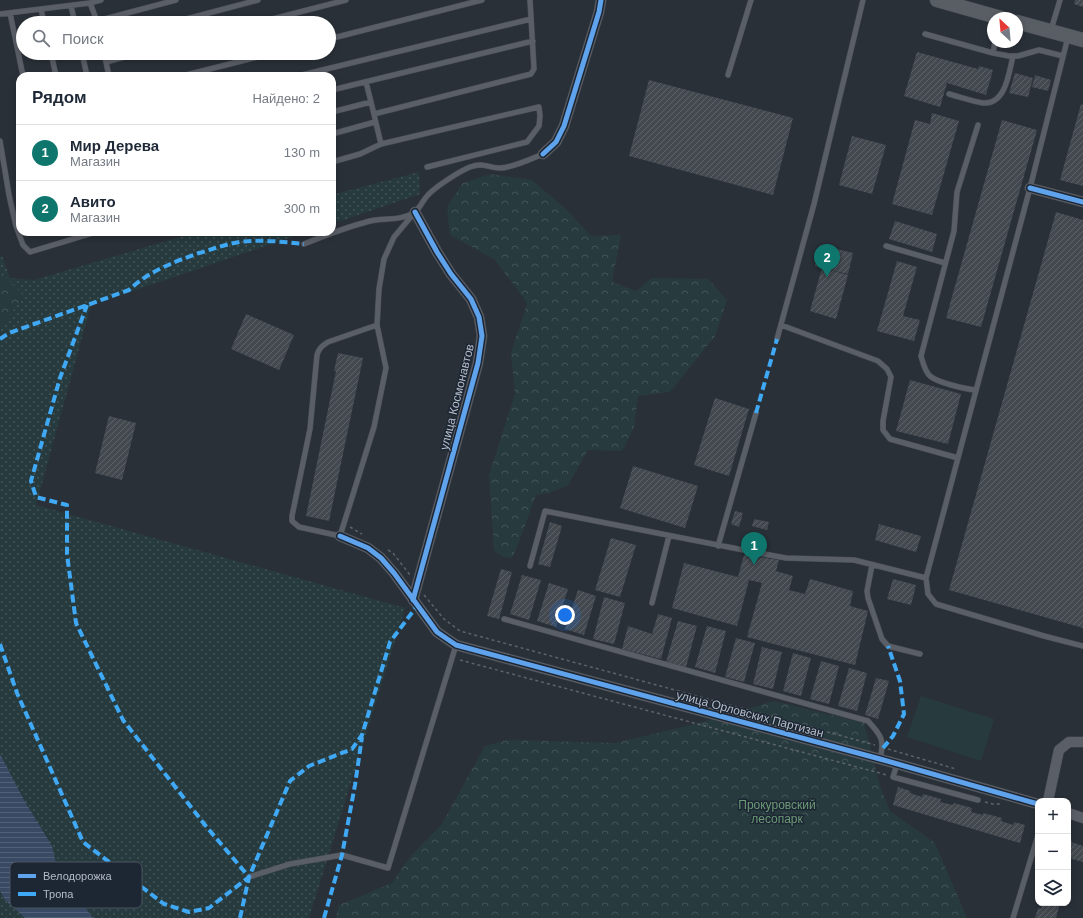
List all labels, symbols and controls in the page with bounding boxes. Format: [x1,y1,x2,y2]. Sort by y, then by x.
north arrow [987,12,1023,48]
search box [16,16,336,60]
icon: search [30,27,52,49]
text: Поиск [62,30,104,47]
text: Рядом [32,88,87,107]
text: Найдено: 2 [252,91,320,106]
text: Мир Дерева [70,137,159,154]
text: 1 [41,145,49,160]
text: 130 m [284,145,320,160]
text: Магазин [70,154,120,169]
text: Авито [70,193,116,210]
text: 2 [41,201,49,216]
text: 300 m [284,201,320,216]
text: Магазин [70,210,120,225]
pin: 2 [814,244,840,277]
street label: улица Космонавтов [437,343,477,451]
pin: 1 [741,532,767,565]
your location [555,605,575,625]
street label: улица Орловских Партизан [675,688,825,740]
park label: Прокуровский лесопарк [738,798,816,826]
map controls [1035,798,1071,906]
button: + [1035,798,1071,834]
button: − [1035,834,1071,870]
legend [10,862,142,908]
text: Велодорожка [43,870,113,882]
button: layers [1035,870,1071,906]
text: Тропа [43,888,74,900]

